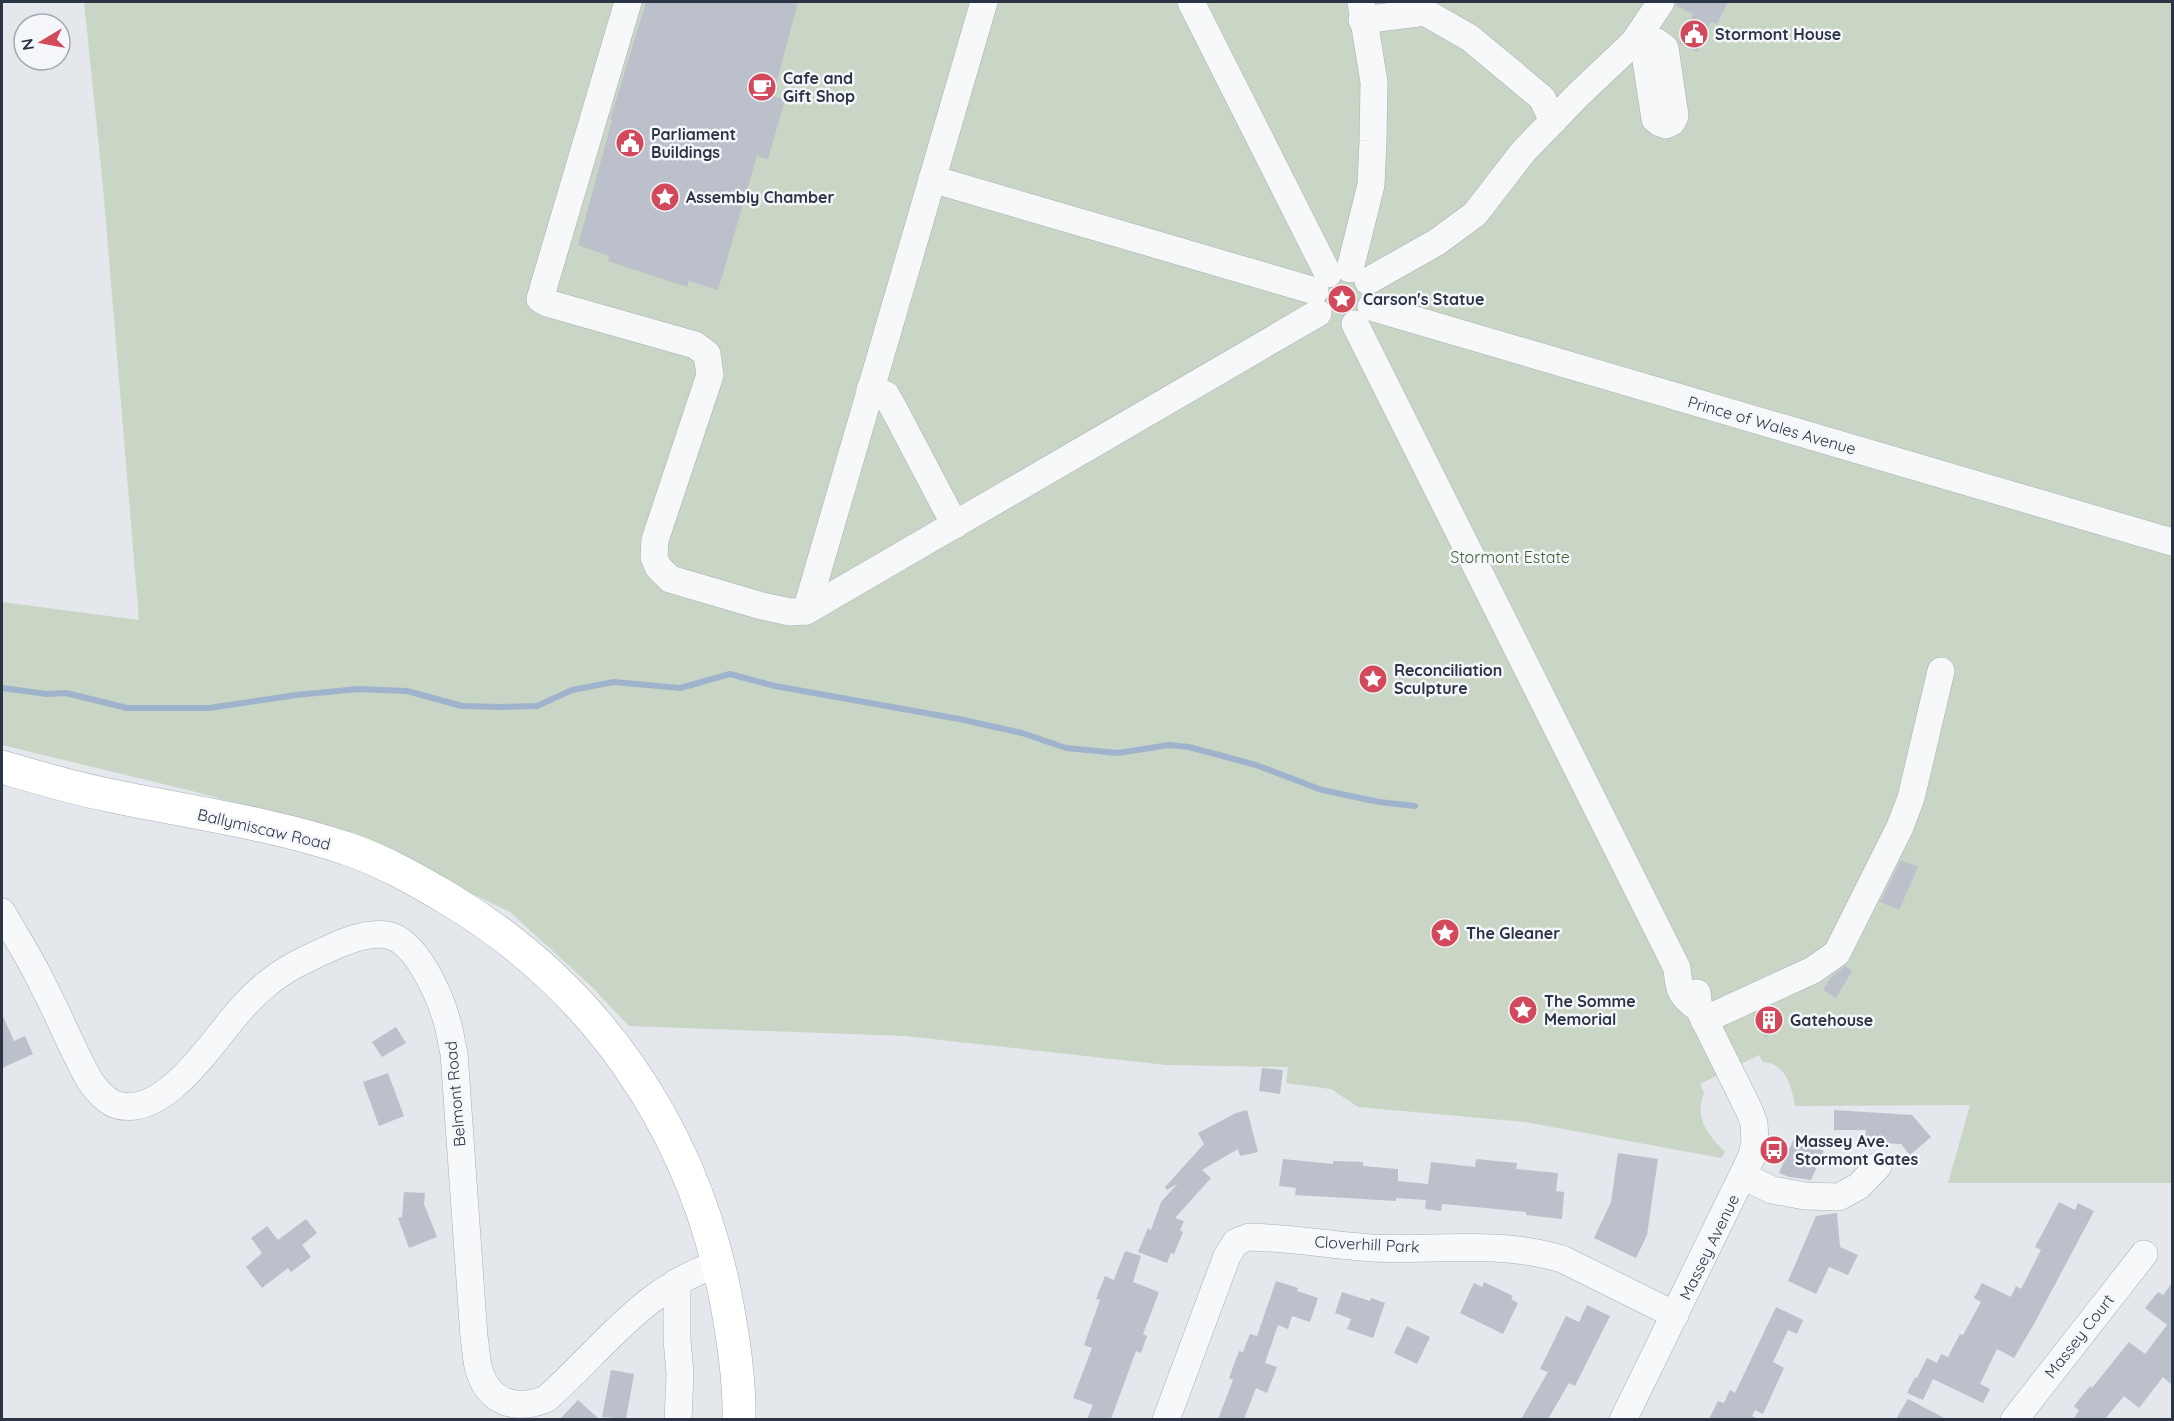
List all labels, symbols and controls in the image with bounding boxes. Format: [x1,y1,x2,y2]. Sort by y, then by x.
north arrow [12,12,72,72]
public building icon: Stormont House [1678,18,1710,50]
place label: Stormont House [1715,24,1841,44]
text: N [16,37,38,52]
place label: Cafe and Gift Shop [783,68,855,106]
cafe icon: Cafe and Gift Shop [746,71,778,103]
place label: Parliament Buildings [651,124,736,162]
public building icon: Parliament Buildings [614,127,646,159]
place icon: Assembly Chamber [649,181,681,213]
place label: Assembly Chamber [686,187,835,207]
place icon: Carson's Statue [1326,283,1358,315]
place label: Carson's Statue [1363,289,1484,309]
street label: Prince of Wales Avenue [1686,391,1858,459]
park label: Stormont Estate [1450,547,1570,567]
place label: Reconciliation Sculpture [1394,660,1502,698]
place icon: Reconciliation Sculpture [1357,663,1389,695]
street label: Ballymiscaw Road [196,804,332,854]
place icon: The Gleaner [1429,917,1461,949]
place label: The Gleaner [1466,923,1560,943]
place label: The Somme Memorial [1544,991,1636,1029]
place icon: The Somme Memorial [1507,994,1539,1026]
building icon: Gatehouse [1753,1004,1785,1036]
place label: Gatehouse [1790,1010,1873,1030]
street label: Belmont Road [440,1040,470,1148]
place label: Massey Ave. Stormont Gates [1795,1131,1919,1169]
bus stop icon: Massey Ave. Stormont Gates [1758,1134,1790,1166]
street label: Massey Avenue [1675,1191,1743,1303]
street label: Cloverhill Park [1314,1231,1420,1257]
street label: Massey Court [2040,1290,2118,1382]

